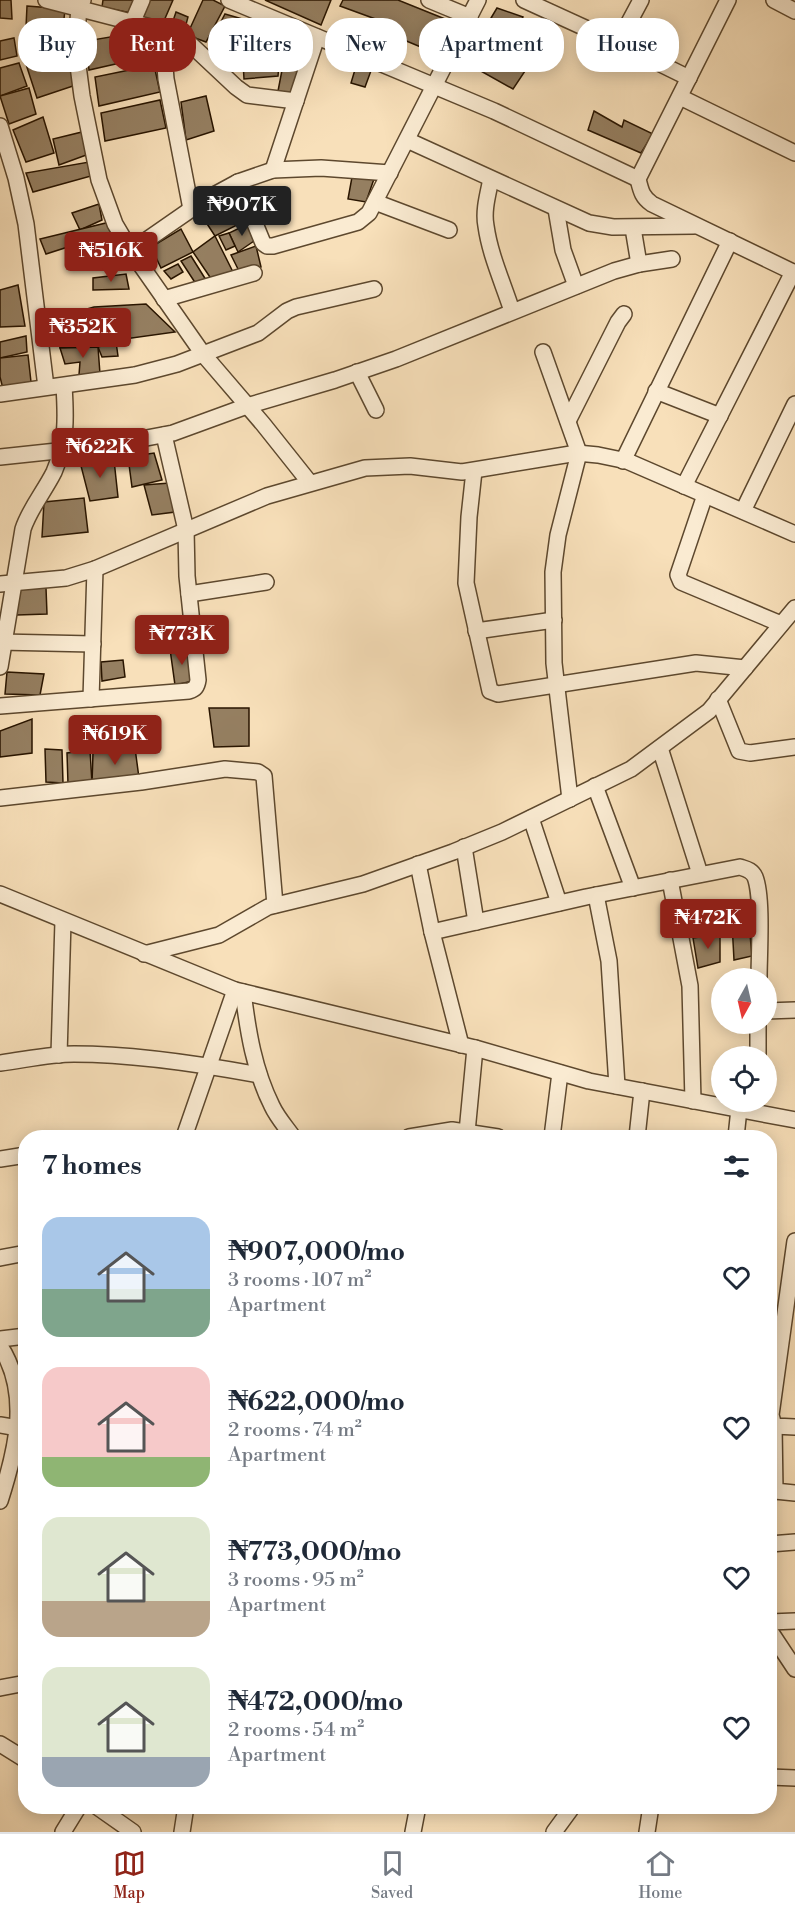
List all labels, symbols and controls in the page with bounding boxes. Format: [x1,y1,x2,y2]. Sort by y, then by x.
chip: Buy [18,18,97,72]
chip: Rent [109,18,196,72]
chip: Filters [208,18,313,72]
chip: New [325,18,407,72]
chip: Apartment [419,18,564,72]
chip: House [576,18,679,72]
pin: ₦907K [200,186,284,237]
text: ₦907K [207,193,277,218]
pin: ₦516K [69,232,153,283]
text: ₦516K [79,239,143,264]
pin: ₦352K [41,308,125,359]
text: ₦352K [49,315,117,340]
pin: ₦622K [58,428,142,479]
text: ₦622K [66,435,134,460]
pin: ₦773K [140,615,224,666]
text: ₦773K [149,622,215,647]
pin: ₦619K [73,715,157,766]
text: ₦619K [83,722,148,747]
pin: ₦472K [666,899,750,950]
text: ₦472K [674,906,742,931]
north arrow [711,968,777,1034]
map controls [711,968,777,1112]
button: locate [711,1046,777,1112]
text: 7 homes [42,1150,142,1182]
icon: filters [720,1150,753,1183]
text: ₦907,000/mo [228,1236,405,1268]
icon: home [90,1241,162,1313]
icon: heart [720,1261,753,1294]
text: 3 rooms · 107 m² [228,1268,372,1293]
text: Apartment [228,1293,326,1318]
text: ₦622,000/mo [228,1386,405,1418]
icon: home [90,1391,162,1463]
icon: heart [720,1411,753,1444]
text: 2 rooms · 74 m² [228,1418,362,1443]
text: Apartment [228,1443,326,1468]
text: ₦773,000/mo [228,1536,402,1568]
icon: home [90,1541,162,1613]
icon: heart [720,1561,753,1594]
text: 3 rooms · 95 m² [228,1568,364,1593]
text: Apartment [228,1593,326,1618]
text: ₦472,000/mo [228,1686,403,1718]
icon: home [90,1691,162,1763]
icon: heart [720,1711,753,1744]
text: 2 rooms · 54 m² [228,1718,364,1743]
text: Apartment [228,1743,326,1768]
tab: Map [113,1847,146,1903]
tab: Saved [371,1847,413,1903]
tab: Home [638,1847,682,1903]

